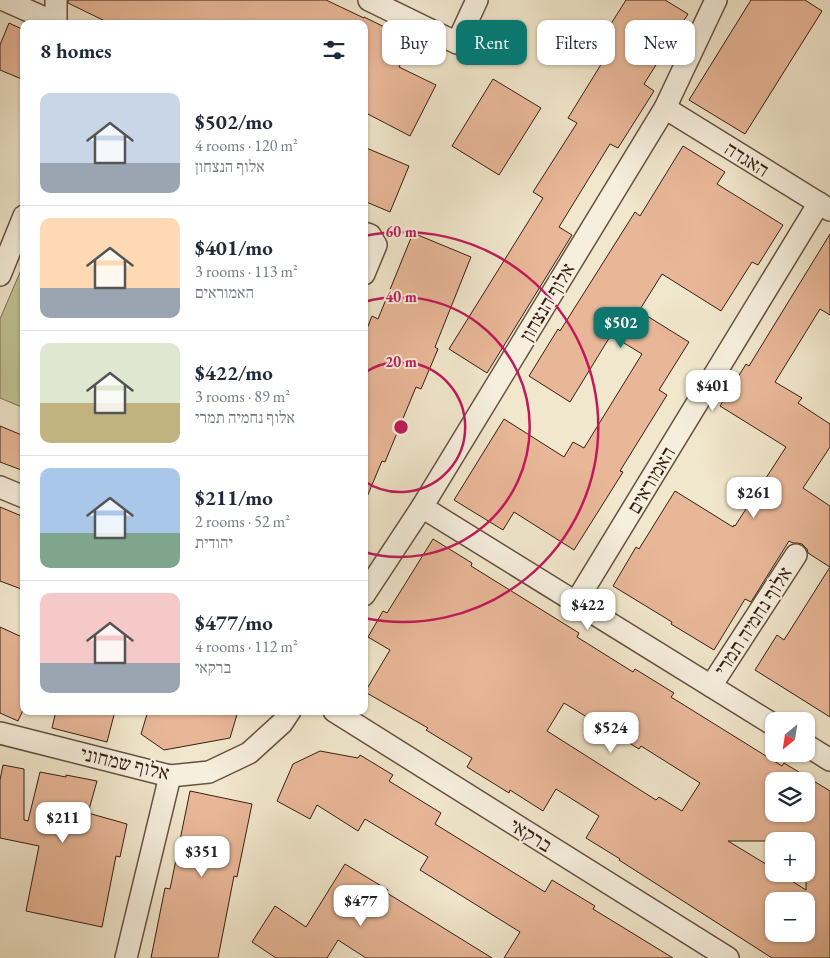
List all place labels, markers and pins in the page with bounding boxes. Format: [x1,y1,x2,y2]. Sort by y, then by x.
pin: $502 [591,306,651,349]
pin: $401 [683,370,743,412]
centre of rings [392,418,410,436]
pin: $261 [724,476,784,519]
pin: $422 [558,588,618,631]
pin: $524 [581,712,641,754]
pin: $211 [33,802,93,844]
pin: $351 [172,836,232,878]
pin: $477 [331,884,391,927]

